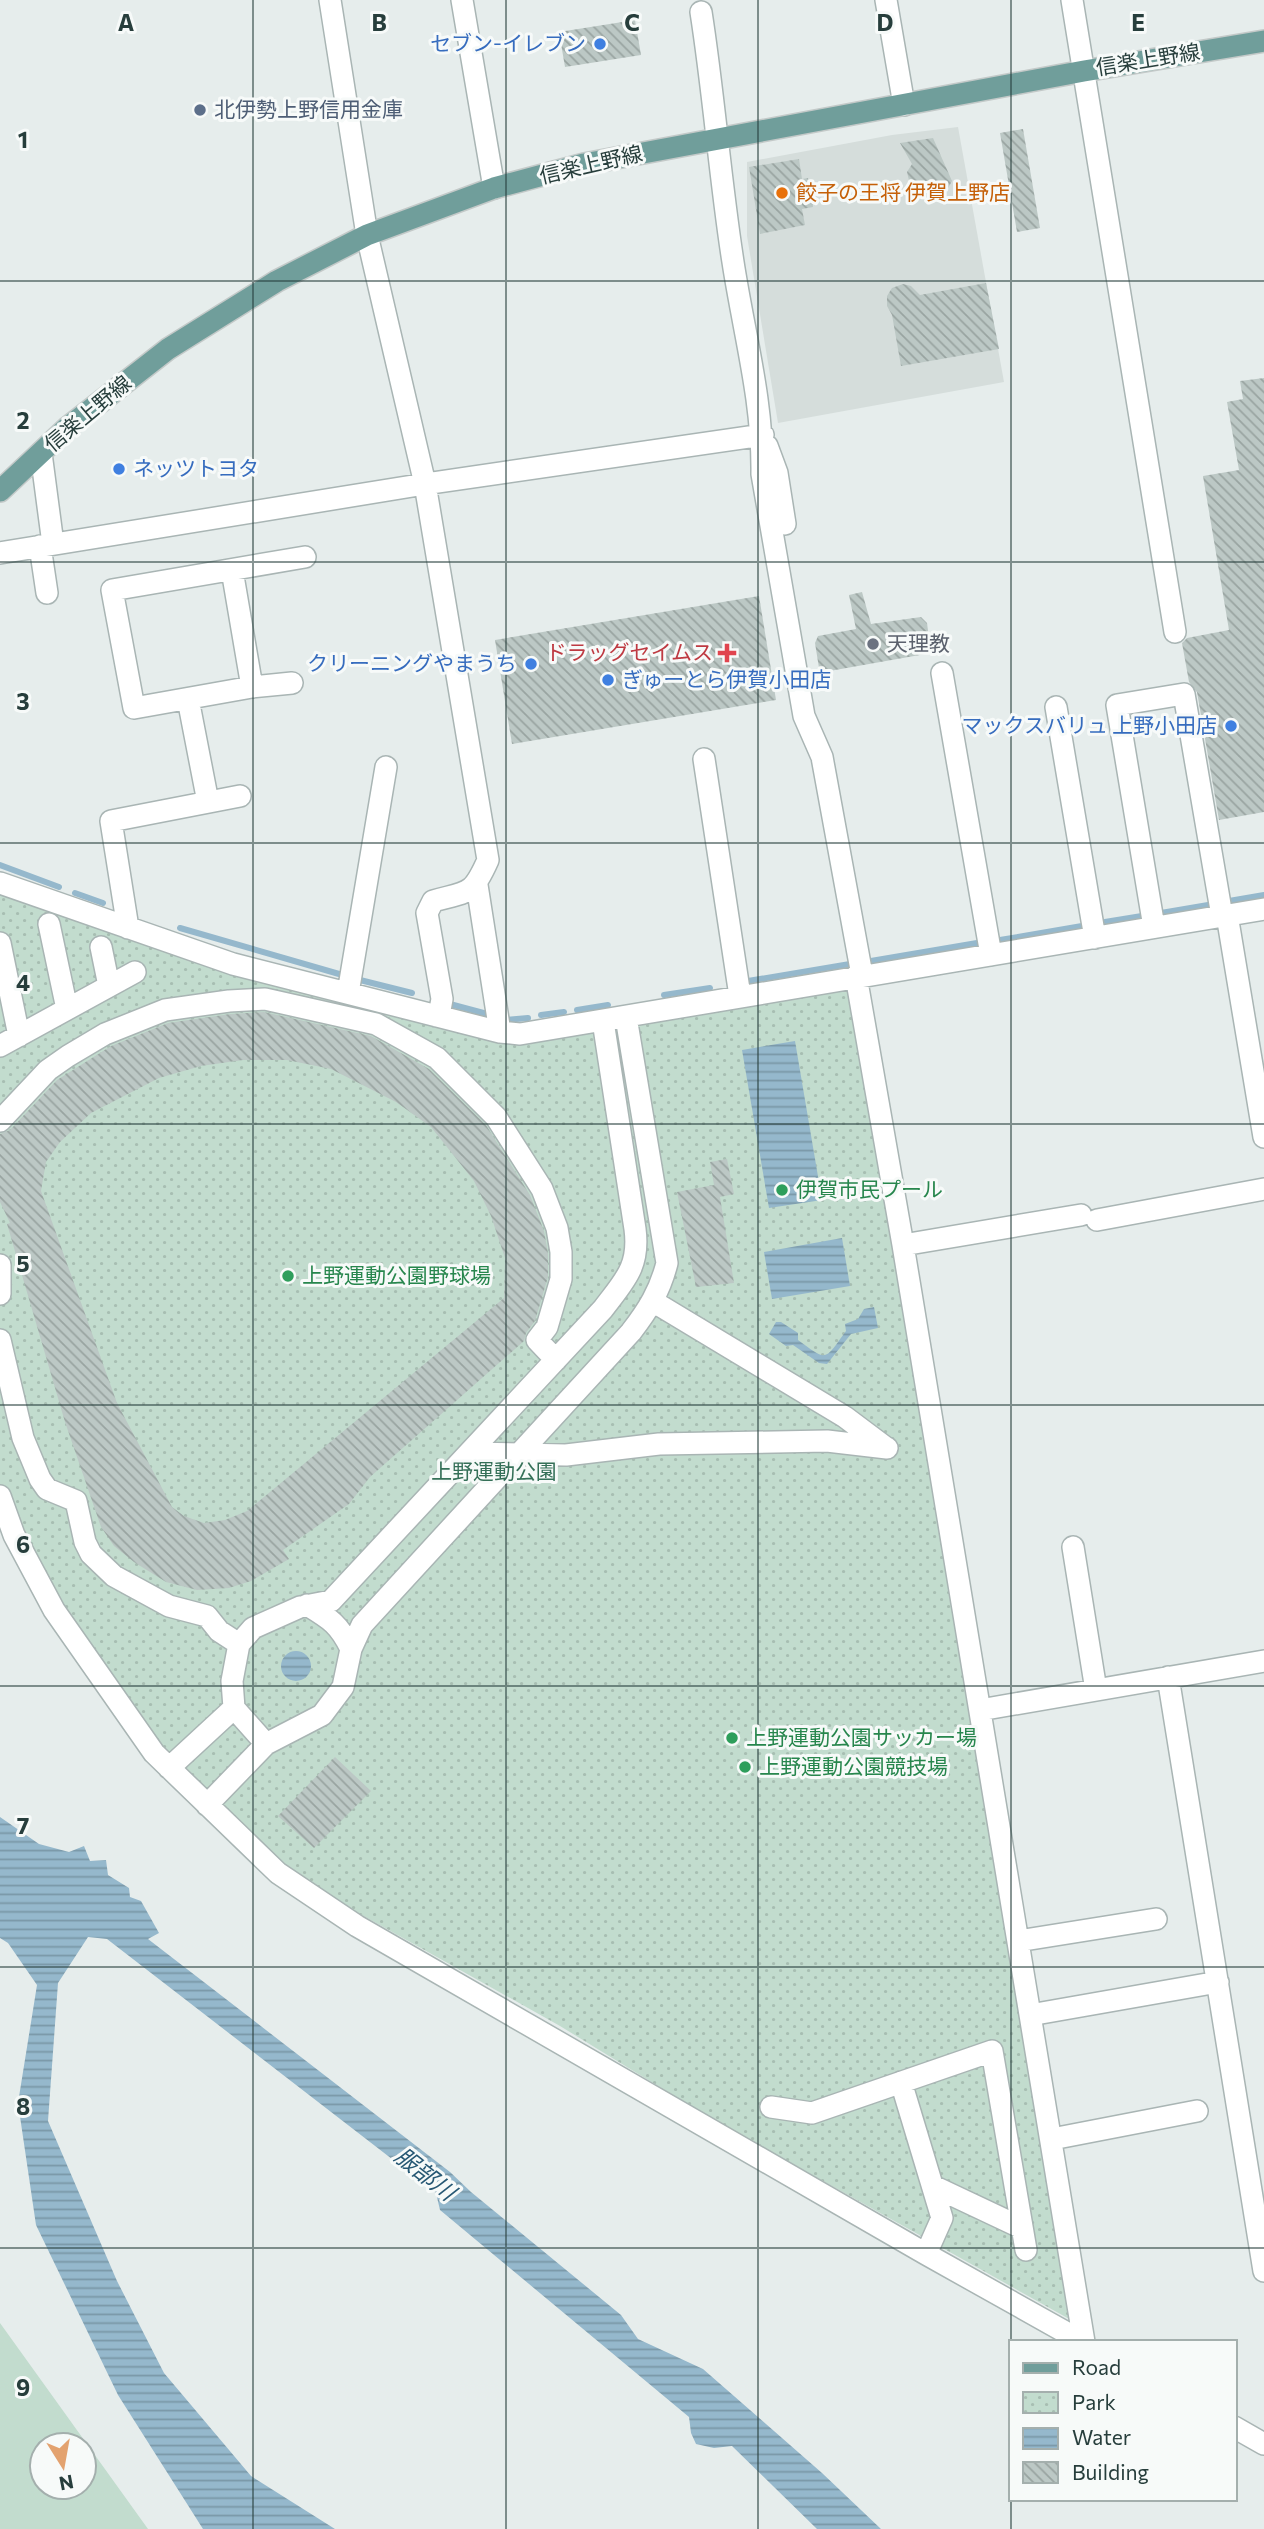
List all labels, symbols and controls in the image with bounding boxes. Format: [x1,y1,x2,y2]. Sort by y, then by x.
text: A [118,8,135,36]
text: B [371,8,387,36]
text: C [624,8,640,36]
text: D [877,8,894,36]
text: E [1131,8,1145,36]
place label: セブン-イレブン [430,30,586,55]
marker: セブン-イレブン [592,36,608,52]
street label: 信楽上野線 [1094,38,1202,79]
place label: 北伊勢上野信用金庫 [214,96,403,121]
marker: 北伊勢上野信用金庫 [192,102,208,118]
text: 1 [18,125,28,153]
street label: 信楽上野線 [537,140,645,188]
place label: 餃子の王将 伊賀上野店 [796,179,1010,204]
marker: 餃子の王将 伊賀上野店 [774,185,790,201]
street label: 信楽上野線 [39,370,135,456]
text: 2 [16,406,30,434]
place label: ネッツトヨタ [133,455,259,480]
marker: ネッツトヨタ [111,461,127,477]
place label: 天理教 [887,630,950,655]
marker: 天理教 [865,636,881,652]
place label: ドラッグセイムス [545,639,713,664]
marker: ドラッグセイムス [719,645,735,661]
place label: クリーニングやまうち [307,650,517,675]
marker: クリーニングやまうち [523,656,539,672]
place label: ぎゅーとら伊賀小田店 [622,666,831,691]
marker: ぎゅーとら伊賀小田店 [600,672,616,688]
text: 3 [16,687,30,715]
place label: マックスバリュ 上野小田店 [962,712,1217,737]
marker: マックスバリュ 上野小田店 [1223,718,1239,734]
text: 4 [16,968,30,996]
place label: 伊賀市民プール [796,1176,943,1201]
marker: 伊賀市民プール [774,1182,790,1198]
text: 5 [16,1249,30,1277]
place label: 上野運動公園野球場 [302,1262,491,1287]
marker: 上野運動公園野球場 [280,1268,296,1284]
park label: 上野運動公園 [431,1458,557,1483]
text: 6 [16,1530,30,1558]
place label: 上野運動公園サッカー場 [746,1724,977,1749]
marker: 上野運動公園サッカー場 [724,1730,740,1746]
place label: 上野運動公園競技場 [759,1753,948,1778]
marker: 上野運動公園競技場 [737,1759,753,1775]
text: 7 [17,1811,29,1839]
text: 8 [16,2092,30,2120]
water label: 服部川 [390,2141,464,2207]
legend [1009,2340,1236,2501]
text: Road [1072,2354,1121,2379]
text: 9 [16,2373,30,2401]
text: Park [1072,2389,1116,2414]
text: Water [1072,2424,1131,2449]
north arrow [28,2431,98,2501]
text: Building [1072,2459,1149,2484]
text: N [57,2471,76,2496]

